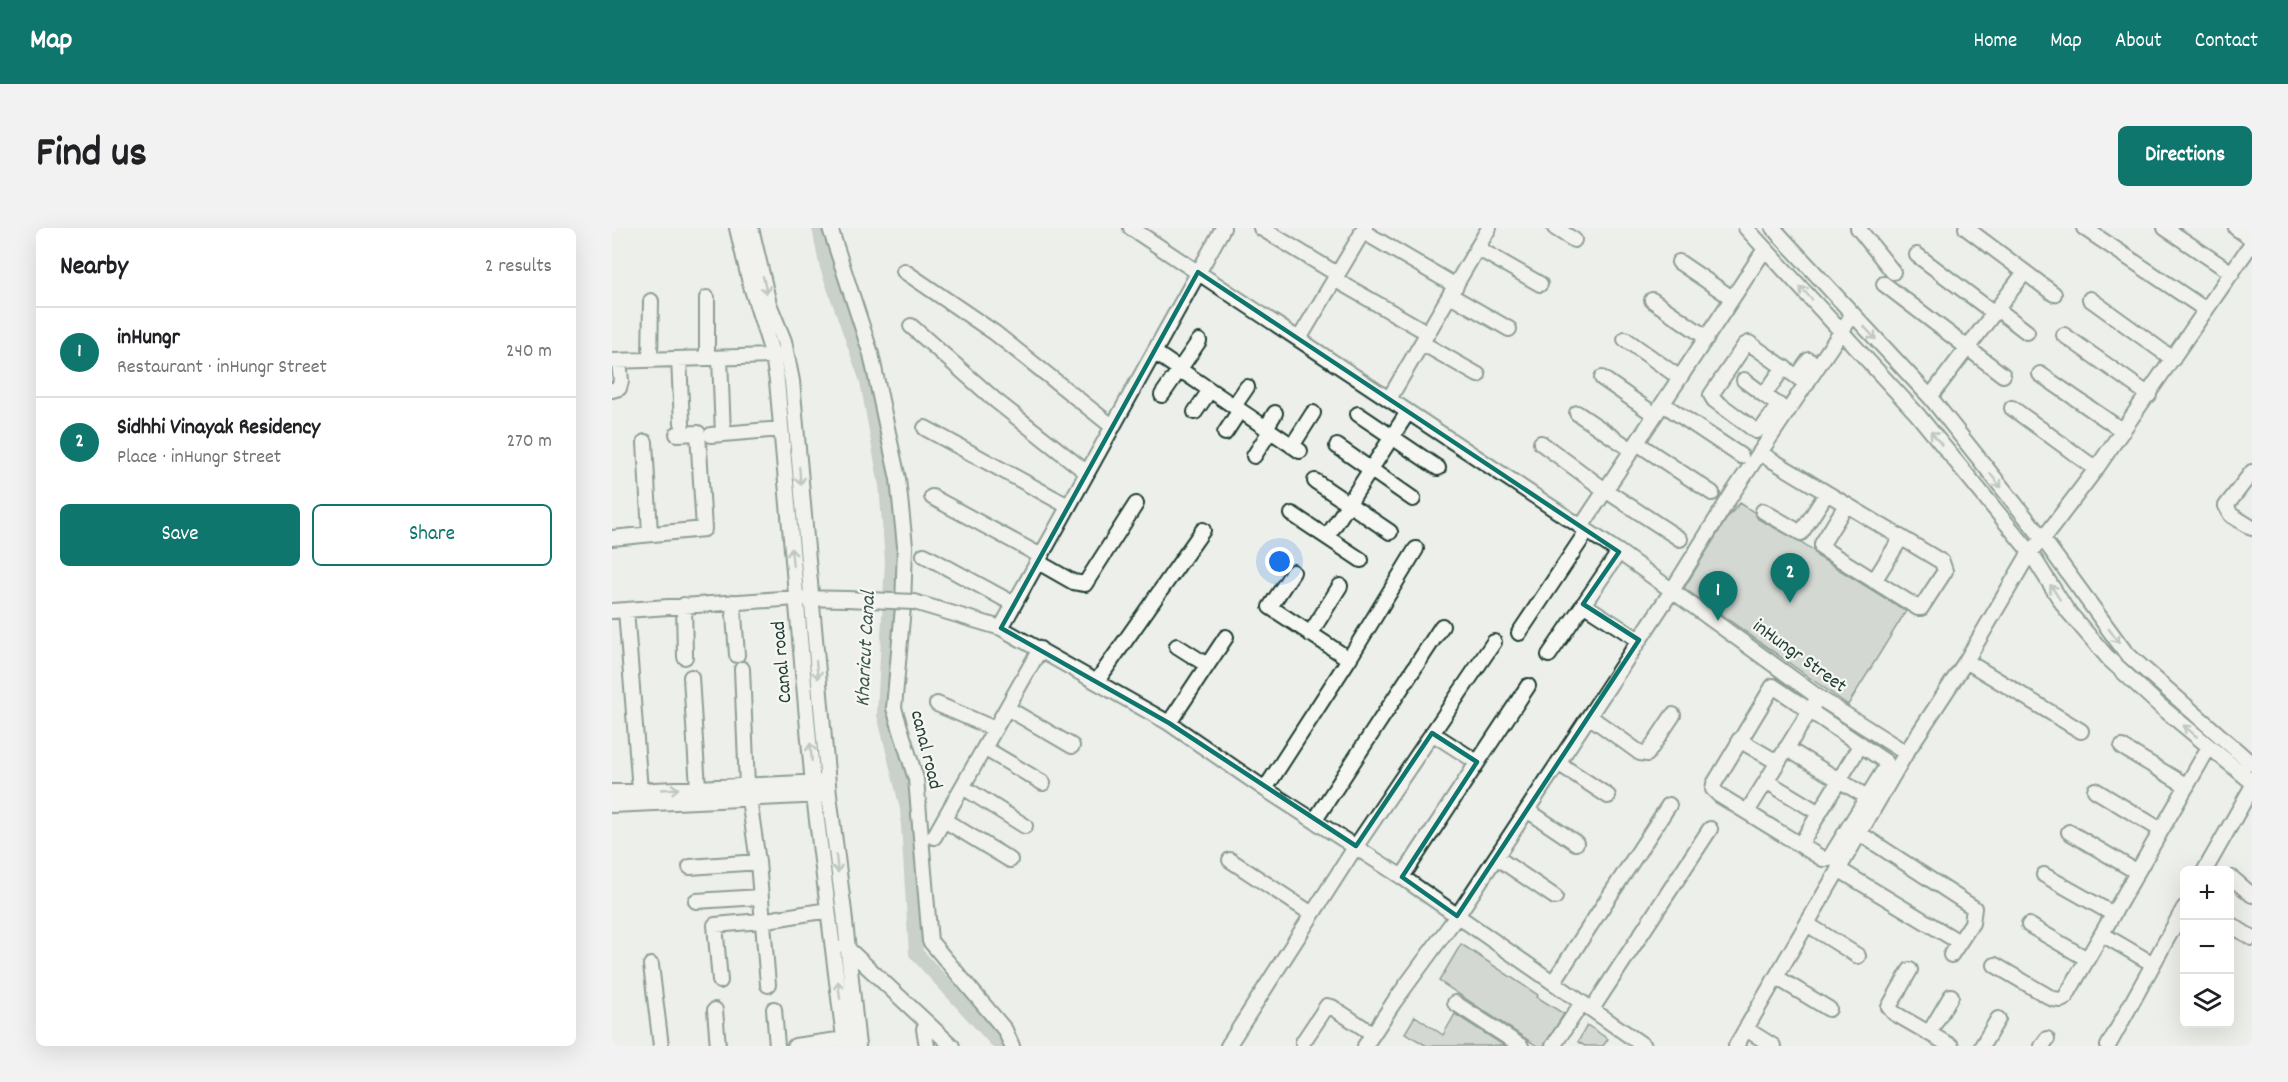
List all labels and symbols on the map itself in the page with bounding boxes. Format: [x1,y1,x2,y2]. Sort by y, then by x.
one-way arrow [760,275,771,294]
one-way arrow [1799,285,1813,300]
one-way arrow [1863,325,1877,340]
one-way arrow [1929,431,1943,446]
one-way arrow [795,465,806,485]
one-way arrow [1990,473,2003,489]
your location [1265,547,1294,576]
one-way arrow [786,548,797,568]
pin: 2 [1770,554,1810,603]
pin: 1 [1698,572,1738,621]
one-way arrow [2049,584,2061,601]
water label: Kharicut Canal [849,588,885,708]
street label: inHungr Street [1746,613,1852,701]
street label: Canal road [765,620,801,704]
one-way arrow [2108,628,2120,644]
one-way arrow [812,659,823,679]
street label: canal road [902,708,948,792]
one-way arrow [2182,725,2198,738]
one-way arrow [805,742,816,762]
one-way arrow [660,784,680,795]
one-way arrow [831,853,842,873]
one-way arrow [833,981,844,1001]

